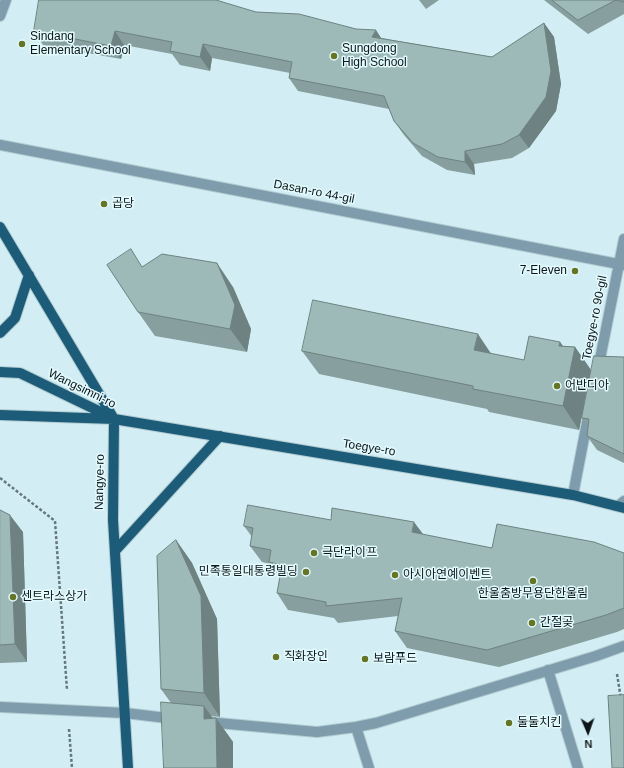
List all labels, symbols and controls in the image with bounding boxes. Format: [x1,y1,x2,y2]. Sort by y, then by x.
place label: Sindang Elementary School [30,30,131,58]
marker: Sindang Elementary School [17,39,27,49]
place label: Sungdong High School [342,42,407,70]
marker: Sungdong High School [329,51,339,61]
street label: Dasan-ro 44-gil [272,177,356,207]
place label: 곱당 [112,197,134,211]
marker: 곱당 [99,199,109,209]
place label: 7-Eleven [520,264,567,278]
marker: 7-Eleven [570,266,580,276]
street label: Toegye-ro 90-gil [580,274,610,362]
street label: Wangsimni-ro [46,366,118,412]
place label: 어반디아 [565,379,609,393]
marker: 어반디아 [552,381,562,391]
street label: Toegye-ro [342,437,396,459]
street label: Nangye-ro [92,454,108,510]
place label: 극단라이프 [322,546,377,560]
marker: 극단라이프 [309,548,319,558]
place label: 민족통일대통령빌딩 [199,565,298,579]
marker: 민족통일대통령빌딩 [301,567,311,577]
place label: 아시아연예이벤트 [403,568,491,582]
marker: 아시아연예이벤트 [390,570,400,580]
marker: 한울춤방무용단한울림 [528,576,538,586]
place label: 한울춤방무용단한울림 [478,587,588,601]
place label: 센트라스상가 [21,590,87,604]
marker: 센트라스상가 [8,592,18,602]
place label: 간절곶 [540,616,573,630]
marker: 간절곶 [527,618,537,628]
place label: 직화장인 [284,650,328,664]
marker: 직화장인 [271,652,281,662]
place label: 보람푸드 [373,652,417,666]
marker: 보람푸드 [360,654,370,664]
north arrow [568,712,608,752]
place label: 둘둘치킨 [517,716,561,730]
marker: 둘둘치킨 [504,718,514,728]
text: N [584,738,593,750]

